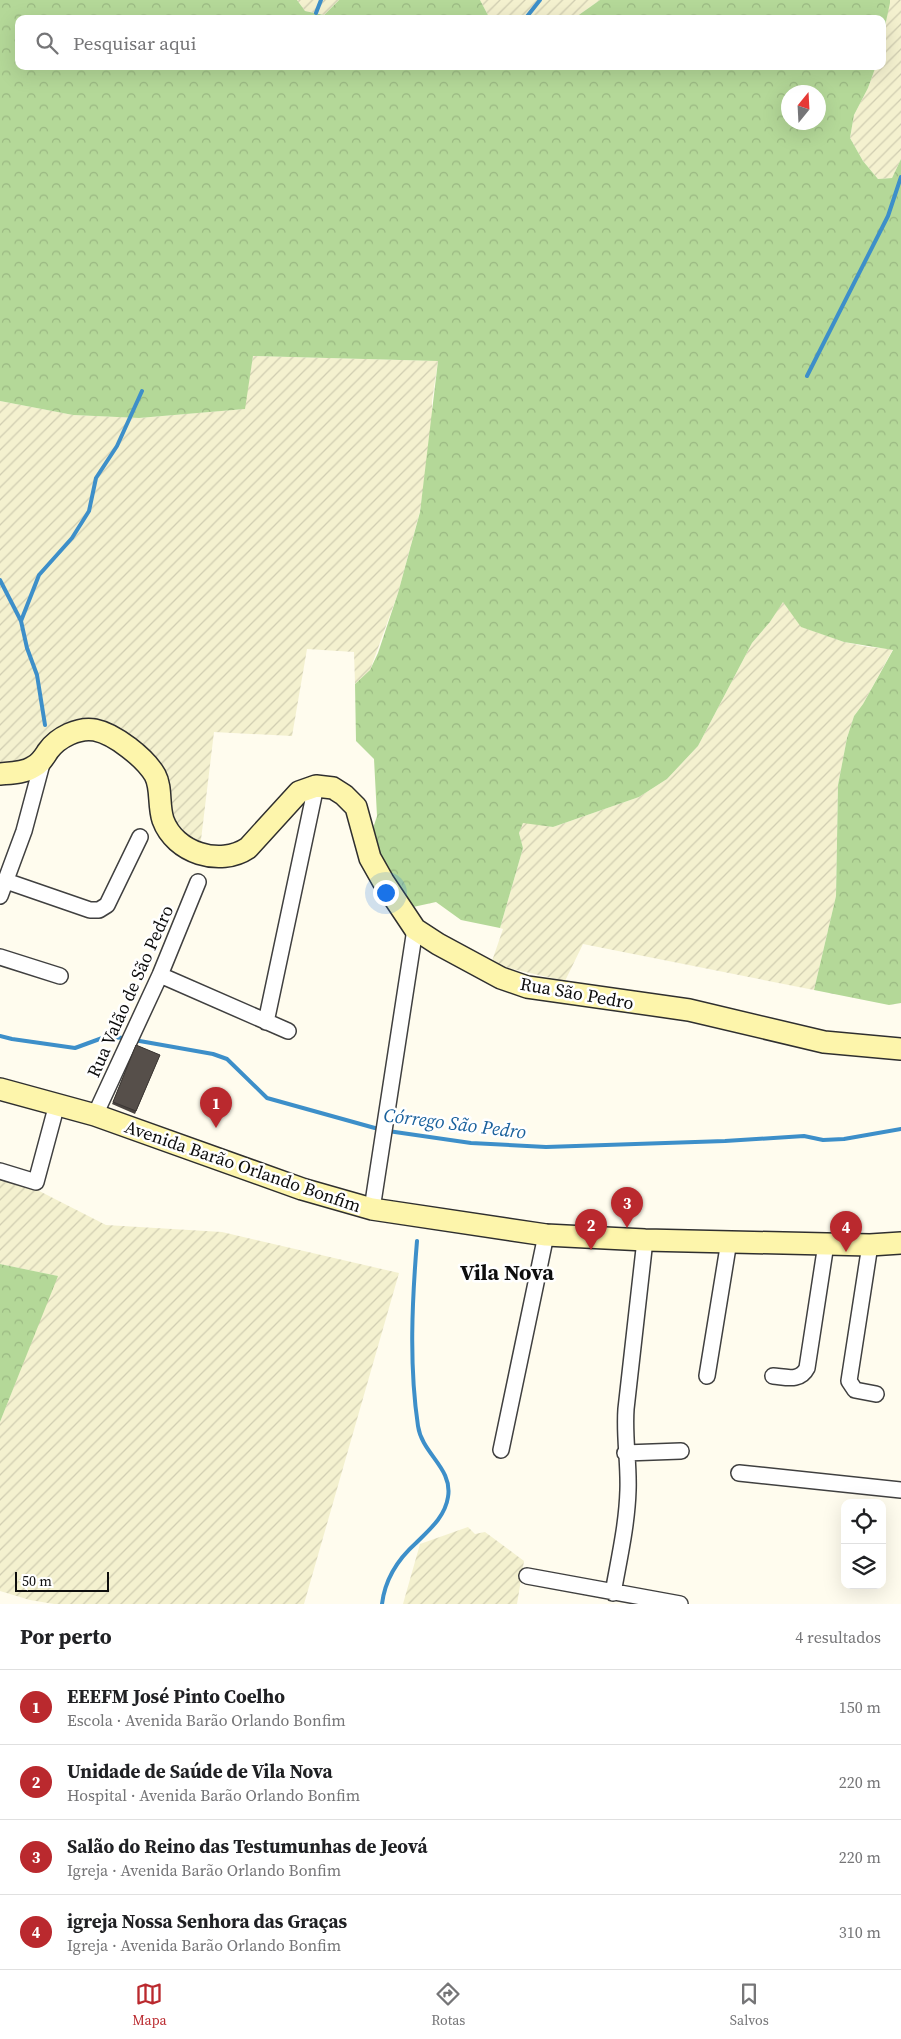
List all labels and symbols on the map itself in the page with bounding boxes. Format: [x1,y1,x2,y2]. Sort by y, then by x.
north arrow [781,85,826,130]
your location [373,880,399,906]
street label: Rua Valão de São Pedro [81,901,179,1081]
street label: Rua São Pedro [518,971,636,1015]
pin: 1 [200,1087,232,1128]
water label: Córrego São Pedro [382,1101,528,1145]
street label: Avenida Barão Orlando Bonfim [122,1114,364,1218]
pin: 3 [611,1187,643,1228]
pin: 2 [575,1209,607,1250]
pin: 4 [830,1211,862,1252]
district label: Vila Nova [460,1257,554,1287]
scale bar [15,1569,109,1592]

